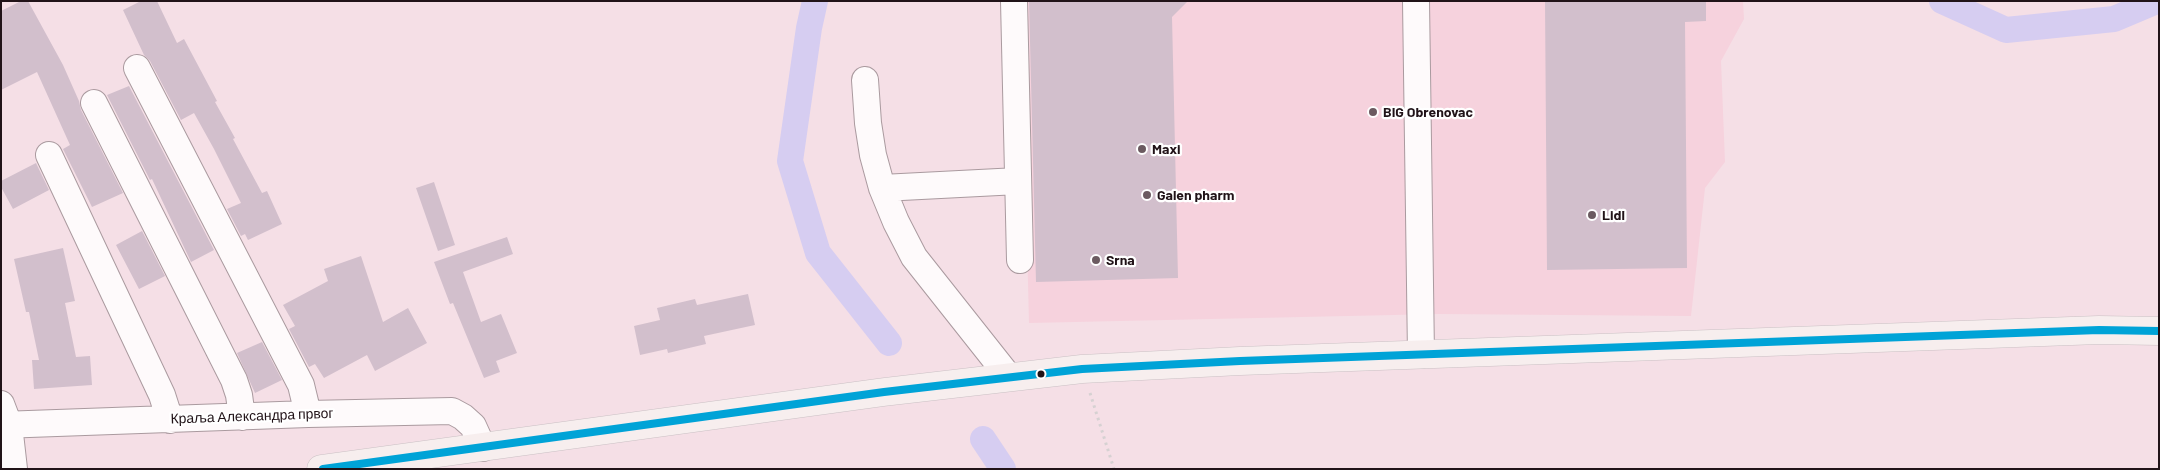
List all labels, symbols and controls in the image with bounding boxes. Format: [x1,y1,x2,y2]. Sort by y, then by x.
place label: BIG Obrenovac [1383,104,1473,120]
marker: BIG Obrenovac [1367,106,1379,118]
place label: Maxi [1152,141,1181,157]
marker: Maxi [1136,143,1148,155]
place label: Galen pharm [1157,187,1234,203]
marker: Galen pharm [1141,189,1153,201]
place label: Lidl [1602,207,1625,223]
marker: Lidl [1586,209,1598,221]
place label: Srna [1106,252,1135,268]
marker: Srna [1090,254,1102,266]
unlabelled marker [1036,369,1046,379]
street label: Краља Александра првог [170,405,334,427]

